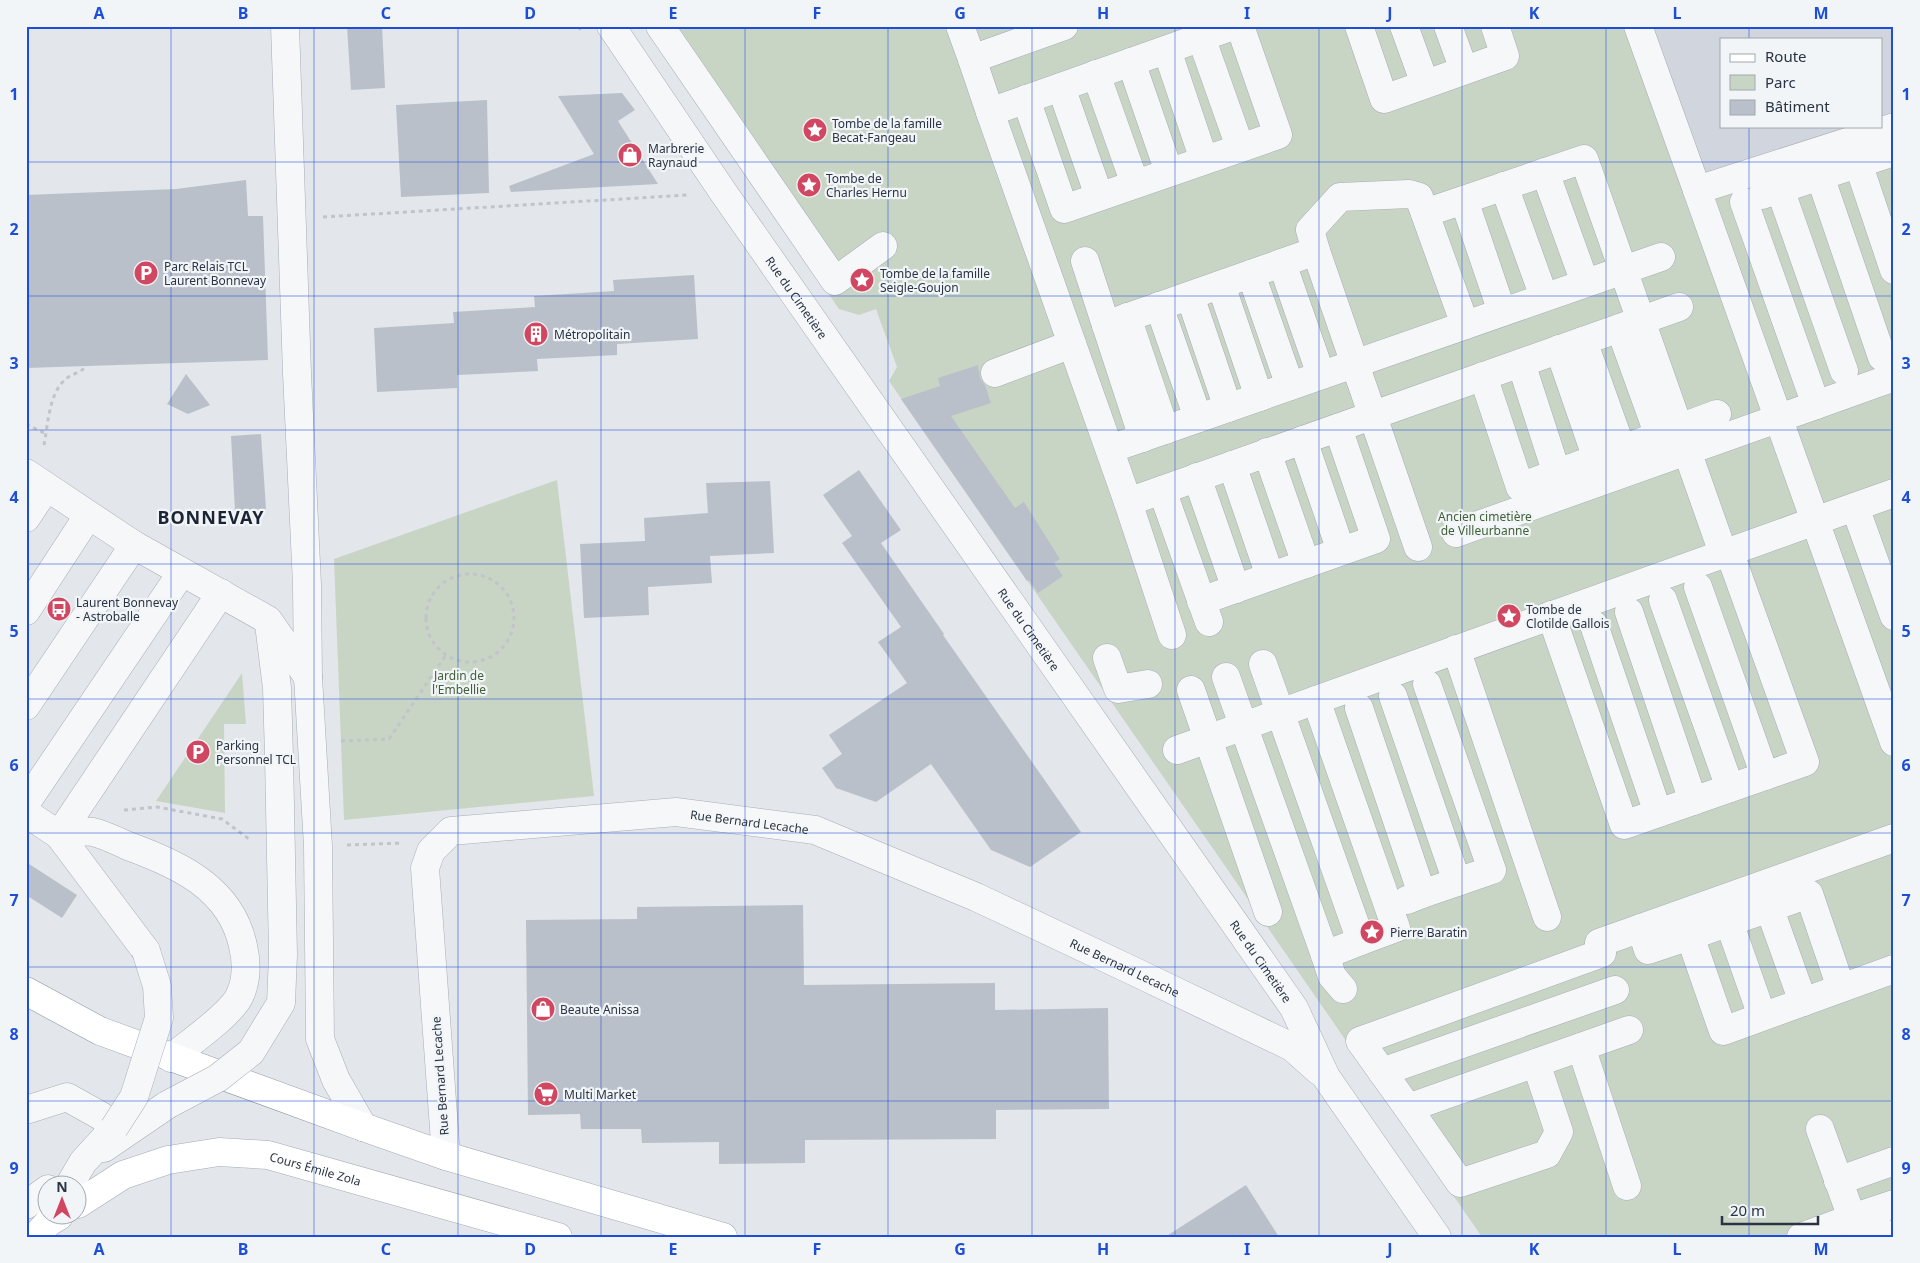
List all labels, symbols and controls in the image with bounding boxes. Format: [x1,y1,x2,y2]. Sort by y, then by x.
text: A [93,2,105,24]
text: B [238,2,248,24]
text: C [381,2,391,24]
text: D [524,2,536,24]
text: E [669,2,678,24]
text: F [813,2,821,24]
text: G [954,2,966,24]
text: H [1097,2,1109,24]
text: I [1244,2,1250,24]
text: J [1385,2,1393,24]
text: K [1529,2,1540,24]
text: L [1673,2,1682,24]
text: M [1813,2,1829,24]
legend [1720,38,1882,128]
text: Route [1765,46,1807,66]
text: Parc [1765,72,1796,92]
text: 1 [9,83,19,105]
text: 1 [1901,83,1911,105]
text: Bâtiment [1765,96,1830,116]
place label: Tombe de la famille Becat-Fangeau [832,115,942,146]
place icon: Tombe de la famille Becat-Fangeau [802,117,828,143]
place label: Marbrerie Raynaud [648,140,704,171]
shop icon: Marbrerie Raynaud [617,142,643,168]
place label: Tombe de Charles Hernu [826,170,907,201]
place icon: Tombe de Charles Hernu [796,172,822,198]
text: 2 [9,218,19,240]
text: 2 [1901,218,1911,240]
street label: Rue du Cimetière [762,253,832,342]
place label: Parc Relais TCL Laurent Bonnevay [164,258,267,289]
parking icon: Parc Relais TCL Laurent Bonnevay [133,260,159,286]
place label: Tombe de la famille Seigle-Goujon [880,265,990,296]
place icon: Tombe de la famille Seigle-Goujon [849,267,875,293]
building icon: Métropolitain [523,321,549,347]
place label: Métropolitain [554,326,630,343]
text: 3 [9,352,19,374]
text: 3 [1901,352,1911,374]
text: 4 [9,486,19,508]
text: 4 [1901,486,1911,508]
district label: BONNEVAY [157,505,265,529]
park label: Ancien cimetière de Villeurbanne [1438,508,1532,539]
street label: Rue du Cimetière [994,585,1064,674]
place label: Laurent Bonnevay - Astroballe [76,594,179,625]
bus stop icon: Laurent Bonnevay - Astroballe [46,596,72,622]
place label: Tombe de Clotilde Gallois [1526,601,1610,632]
place icon: Tombe de Clotilde Gallois [1496,603,1522,629]
text: 5 [9,620,19,642]
text: 5 [1901,620,1911,642]
park label: Jardin de l'Embellie [432,667,486,698]
place label: Parking Personnel TCL [216,737,296,768]
parking icon: Parking Personnel TCL [185,739,211,765]
text: 6 [9,754,19,776]
text: 6 [1901,754,1911,776]
street label: Rue Bernard Lecache [689,805,810,838]
text: 7 [9,889,19,911]
text: 7 [1901,889,1911,911]
street label: Rue du Cimetière [1226,916,1296,1006]
place icon: Pierre Baratin [1359,919,1385,945]
place label: Pierre Baratin [1390,924,1468,941]
street label: Rue Bernard Lecache [1067,934,1183,1001]
shop icon: Beaute Anissa [530,996,556,1022]
place label: Beaute Anissa [560,1001,639,1018]
street label: Rue Bernard Lecache [427,1016,453,1136]
text: 8 [9,1023,19,1045]
text: 8 [1901,1023,1911,1045]
supermarket icon: Multi Market [533,1081,559,1107]
place label: Multi Market [564,1086,637,1103]
street label: Cours Émile Zola [268,1147,363,1189]
text: 9 [9,1157,19,1179]
text: 9 [1901,1157,1911,1179]
north arrow [38,1176,88,1226]
text: N [56,1177,68,1196]
scale bar [1722,1193,1819,1225]
text: 20 m [1730,1200,1765,1220]
text: A [93,1238,105,1260]
text: B [238,1238,248,1260]
text: C [381,1238,391,1260]
text: D [524,1238,536,1260]
text: E [669,1238,678,1260]
text: F [813,1238,821,1260]
text: G [954,1238,966,1260]
text: H [1097,1238,1109,1260]
text: I [1244,1238,1250,1260]
text: J [1385,1238,1393,1260]
text: K [1529,1238,1540,1260]
text: L [1673,1238,1682,1260]
text: M [1813,1238,1829,1260]

